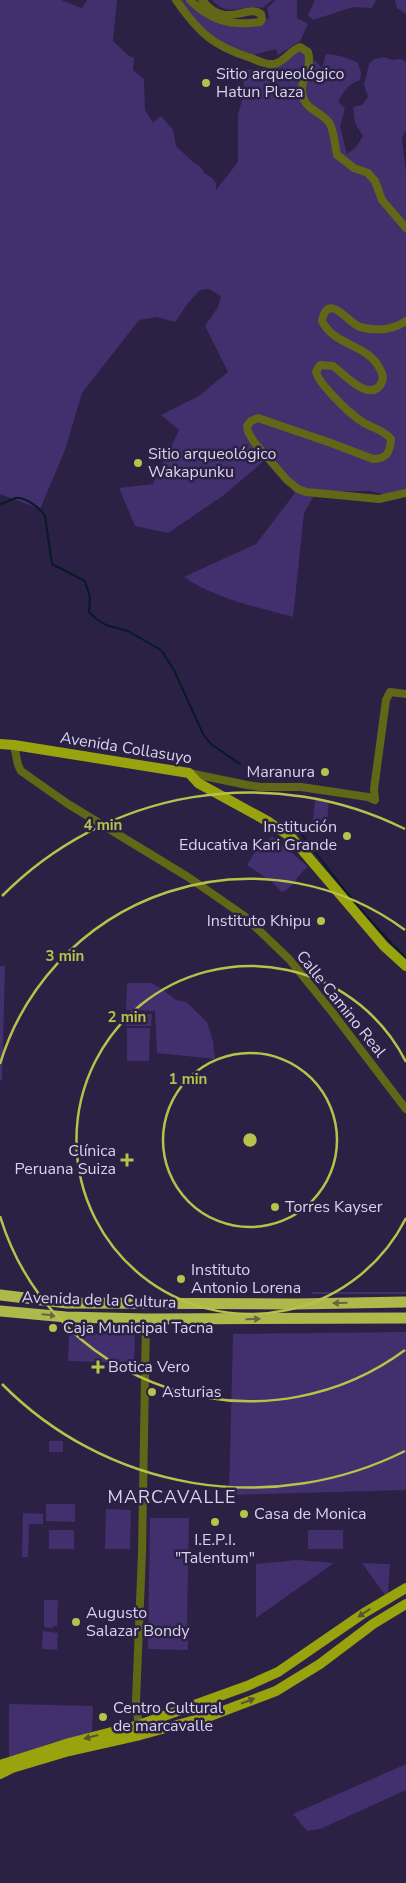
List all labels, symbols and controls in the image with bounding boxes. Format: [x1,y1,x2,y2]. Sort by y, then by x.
place label: Sitio arqueológico Hatun Plaza [216,63,345,103]
marker: Sitio arqueológico Hatun Plaza [200,77,212,89]
place label: Sitio arqueológico Wakapunku [148,443,277,483]
marker: Sitio arqueológico Wakapunku [132,457,144,469]
street label: Avenida Collasuyo [58,727,194,769]
place label: Maranura [247,761,315,783]
marker: Maranura [319,766,331,778]
text: 4 min [84,815,122,835]
place label: Institución Educativa Kari Grande [179,816,337,856]
marker: Institución Educativa Kari Grande [341,830,353,842]
place label: Instituto Khipu [207,910,311,932]
marker: Instituto Khipu [315,915,327,927]
text: 3 min [46,946,84,966]
street label: Calle Camino Real [291,946,391,1062]
text: 2 min [108,1007,146,1027]
text: 1 min [169,1069,207,1089]
centre of rings [241,1131,259,1149]
place label: Clínica Peruana Suiza [15,1140,116,1180]
marker: Clínica Peruana Suiza [120,1153,134,1167]
place label: Torres Kayser [285,1196,383,1218]
marker: Torres Kayser [269,1201,281,1213]
place label: Instituto Antonio Lorena [191,1259,301,1299]
marker: Instituto Antonio Lorena [175,1273,187,1285]
street label: Avenida de la Cultura [21,1286,177,1314]
one-way arrow [332,1299,348,1307]
one-way arrow [41,1312,57,1320]
one-way arrow [245,1315,261,1323]
place label: Caja Municipal Tacna [63,1317,213,1339]
marker: Caja Municipal Tacna [47,1322,59,1334]
place label: Botica Vero [108,1356,190,1378]
marker: Botica Vero [92,1361,104,1373]
place label: Asturias [162,1381,221,1403]
marker: Asturias [146,1386,158,1398]
district label: MARCAVALLE [108,1485,236,1509]
place label: Casa de Monica [254,1503,366,1525]
marker: Casa de Monica [238,1508,250,1520]
marker: I.E.P.I. "Talentum" [209,1516,221,1528]
place label: I.E.P.I. "Talentum" [175,1529,255,1569]
place label: Augusto Salazar Bondy [86,1602,190,1642]
one-way arrow [357,1608,371,1618]
marker: Augusto Salazar Bondy [70,1616,82,1628]
place label: Centro Cultural de marcavalle [113,1697,223,1737]
one-way arrow [241,1697,256,1705]
marker: Centro Cultural de marcavalle [97,1711,109,1723]
one-way arrow [84,1733,99,1741]

